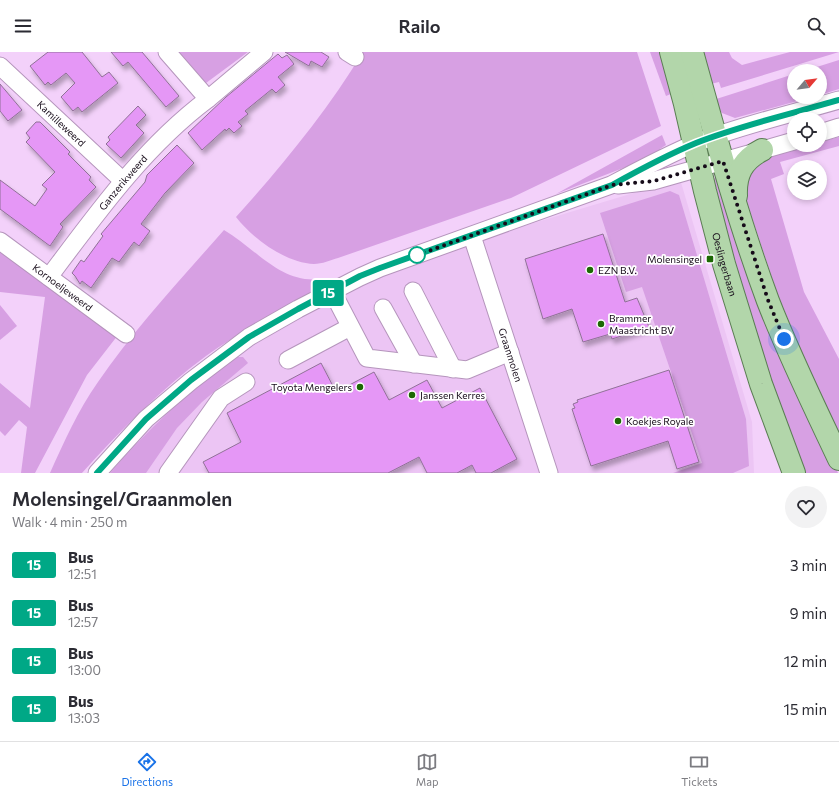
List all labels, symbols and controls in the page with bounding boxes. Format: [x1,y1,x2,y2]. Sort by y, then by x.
icon: menu [12,15,34,37]
text: Railo [398,15,441,37]
icon: search [805,15,827,37]
north arrow [787,64,827,104]
map controls [787,64,827,200]
street label: Kamilleweerd [35,98,88,149]
button: locate [787,112,827,152]
street label: Ganzerikweerd [96,152,150,212]
button: layers [787,160,827,200]
street label: Oeslingerbaan [710,231,740,298]
unlabelled marker [408,246,426,264]
place label: Molensingel [647,253,702,265]
marker: Molensingel [705,254,715,264]
street label: Kornoeljeweerd [30,261,95,314]
place label: EZN B.V. [598,264,637,276]
marker: EZN B.V. [585,265,595,275]
line badge: 15 [310,280,346,306]
text: 15 [321,284,335,301]
place label: Brammer Maastricht BV [609,312,674,336]
marker: Brammer Maastricht BV [596,319,606,329]
street label: Graanmolen [496,327,525,383]
your location [774,329,794,349]
place label: Toyota Mengelers [271,381,352,393]
marker: Toyota Mengelers [355,382,365,392]
place label: Janssen Kerres [420,389,486,401]
marker: Janssen Kerres [407,390,417,400]
place label: Koekjes Royale [626,415,694,427]
marker: Koekjes Royale [613,416,623,426]
button: heart [785,486,827,528]
text: Molensingel/Graanmolen [12,487,232,510]
text: Walk · 4 min · 250 m [12,514,127,530]
text: Bus [68,548,93,566]
text: 15 [27,556,41,573]
text: 3 min [790,556,827,574]
text: 12:51 [68,566,97,582]
text: Bus [68,596,93,614]
text: 15 [27,604,41,621]
text: 9 min [789,604,827,622]
text: 12:57 [68,614,98,630]
text: Bus [68,644,93,662]
text: 15 [27,652,41,669]
text: 12 min [784,652,827,670]
text: 13:00 [68,662,101,678]
text: Bus [68,692,93,710]
text: 15 [27,700,41,717]
text: 15 min [784,700,827,718]
text: 13:03 [68,710,100,726]
tab: Directions [121,751,173,788]
tab: Map [416,751,439,788]
tab: Tickets [681,751,718,788]

